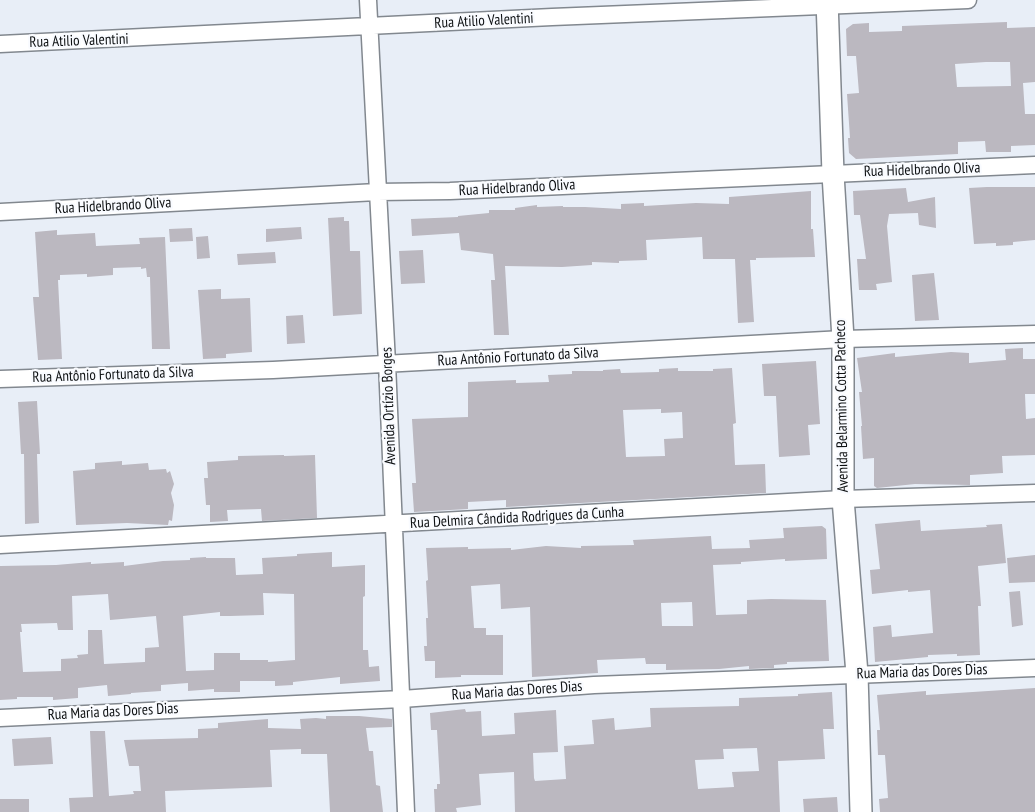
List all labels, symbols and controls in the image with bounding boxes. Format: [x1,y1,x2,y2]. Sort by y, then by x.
street label: Rua Atilio Valentini [434,9,534,33]
street label: Rua Atilio Valentini [29,30,129,52]
street label: Rua Hidelbrando Oliva [863,159,981,181]
street label: Rua Hidelbrando Oliva [458,176,576,200]
street label: Rua Hidelbrando Oliva [54,194,172,218]
street label: Avenida Belarmino Cotta Pacheco [831,320,853,492]
street label: Rua Antônio Fortunato da Silva [437,344,599,370]
street label: Avenida Ortízio Borges [378,347,400,465]
street label: Rua Antônio Fortunato da Silva [32,363,194,387]
street label: Rua Delmira Cândida Rodrigues da Cunha [410,503,624,533]
street label: Rua Maria das Dores Dias [856,661,988,683]
street label: Rua Maria das Dores Dias [451,677,583,705]
street label: Rua Maria das Dores Dias [47,700,179,724]

